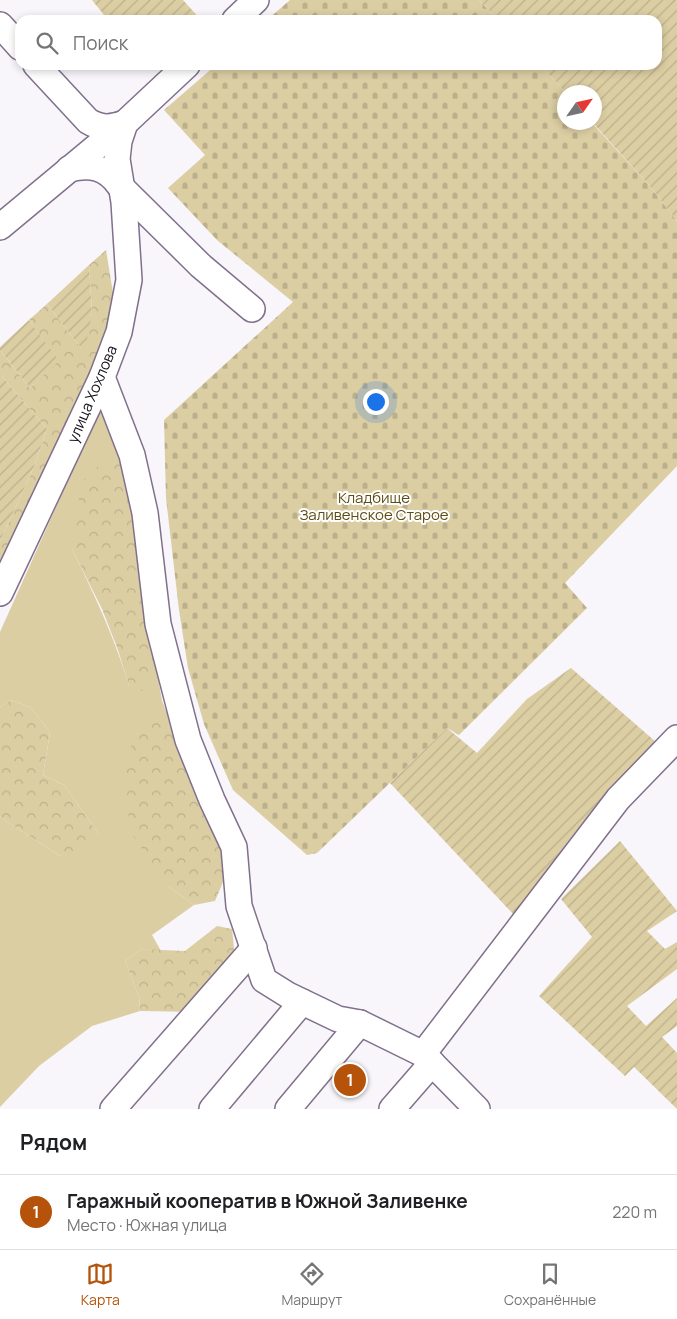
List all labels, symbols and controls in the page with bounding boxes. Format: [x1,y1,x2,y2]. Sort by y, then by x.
search box [15,15,662,70]
icon: search [33,29,61,57]
text: Поиск [73,30,128,56]
north arrow [557,85,602,130]
street label: улица Хохлова [62,342,122,446]
your location [363,389,389,415]
park label: Кладбище Заливенское Старое [299,487,449,525]
pin: 1 [334,1061,366,1099]
text: Рядом [20,1128,87,1156]
text: Гаражный кооператив в Южной Заливенке [67,1188,468,1214]
text: 1 [32,1201,40,1223]
text: 220 m [612,1201,657,1223]
text: Место · Южная улица [67,1214,227,1236]
tab: Карта [81,1260,120,1309]
tab: Маршрут [281,1260,342,1309]
tab: Сохранённые [504,1260,596,1309]

